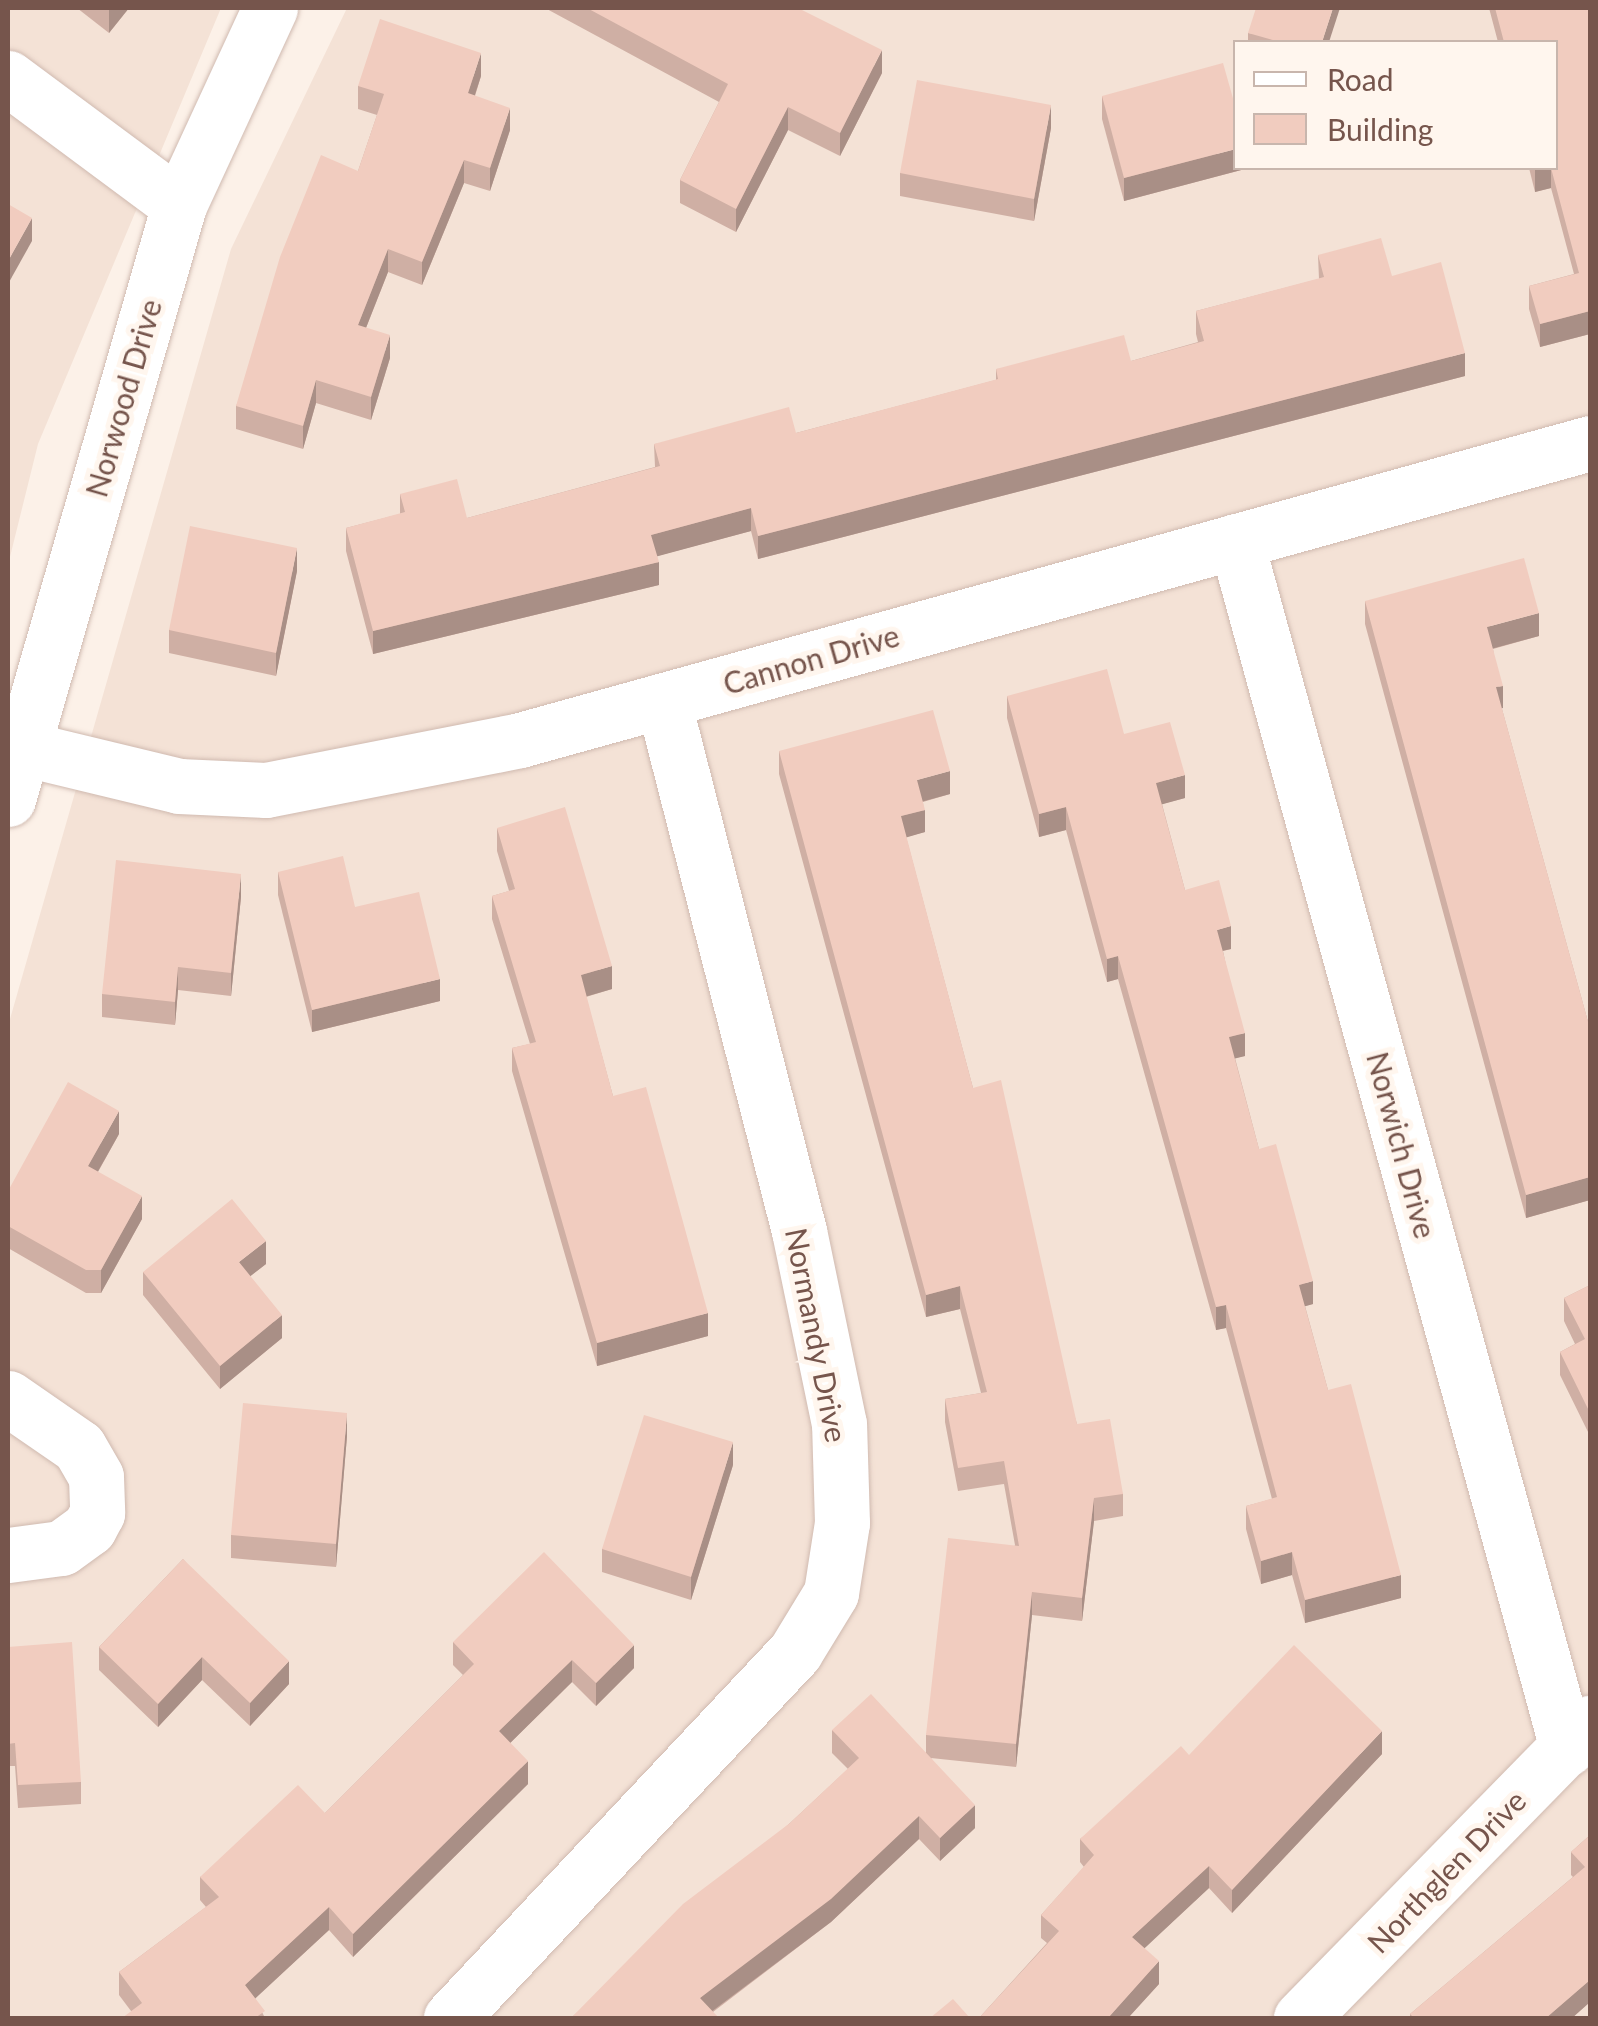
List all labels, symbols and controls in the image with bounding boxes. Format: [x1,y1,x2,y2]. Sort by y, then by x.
legend [1233,40,1558,170]
text: Road [1327,61,1394,97]
text: Building [1327,111,1433,147]
street label: Norwood Drive [78,295,168,501]
street label: Cannon Drive [719,617,903,701]
street label: Norwich Drive [1360,1048,1444,1242]
street label: Normandy Drive [779,1224,855,1446]
street label: Northglen Drive [1359,1782,1533,1960]

